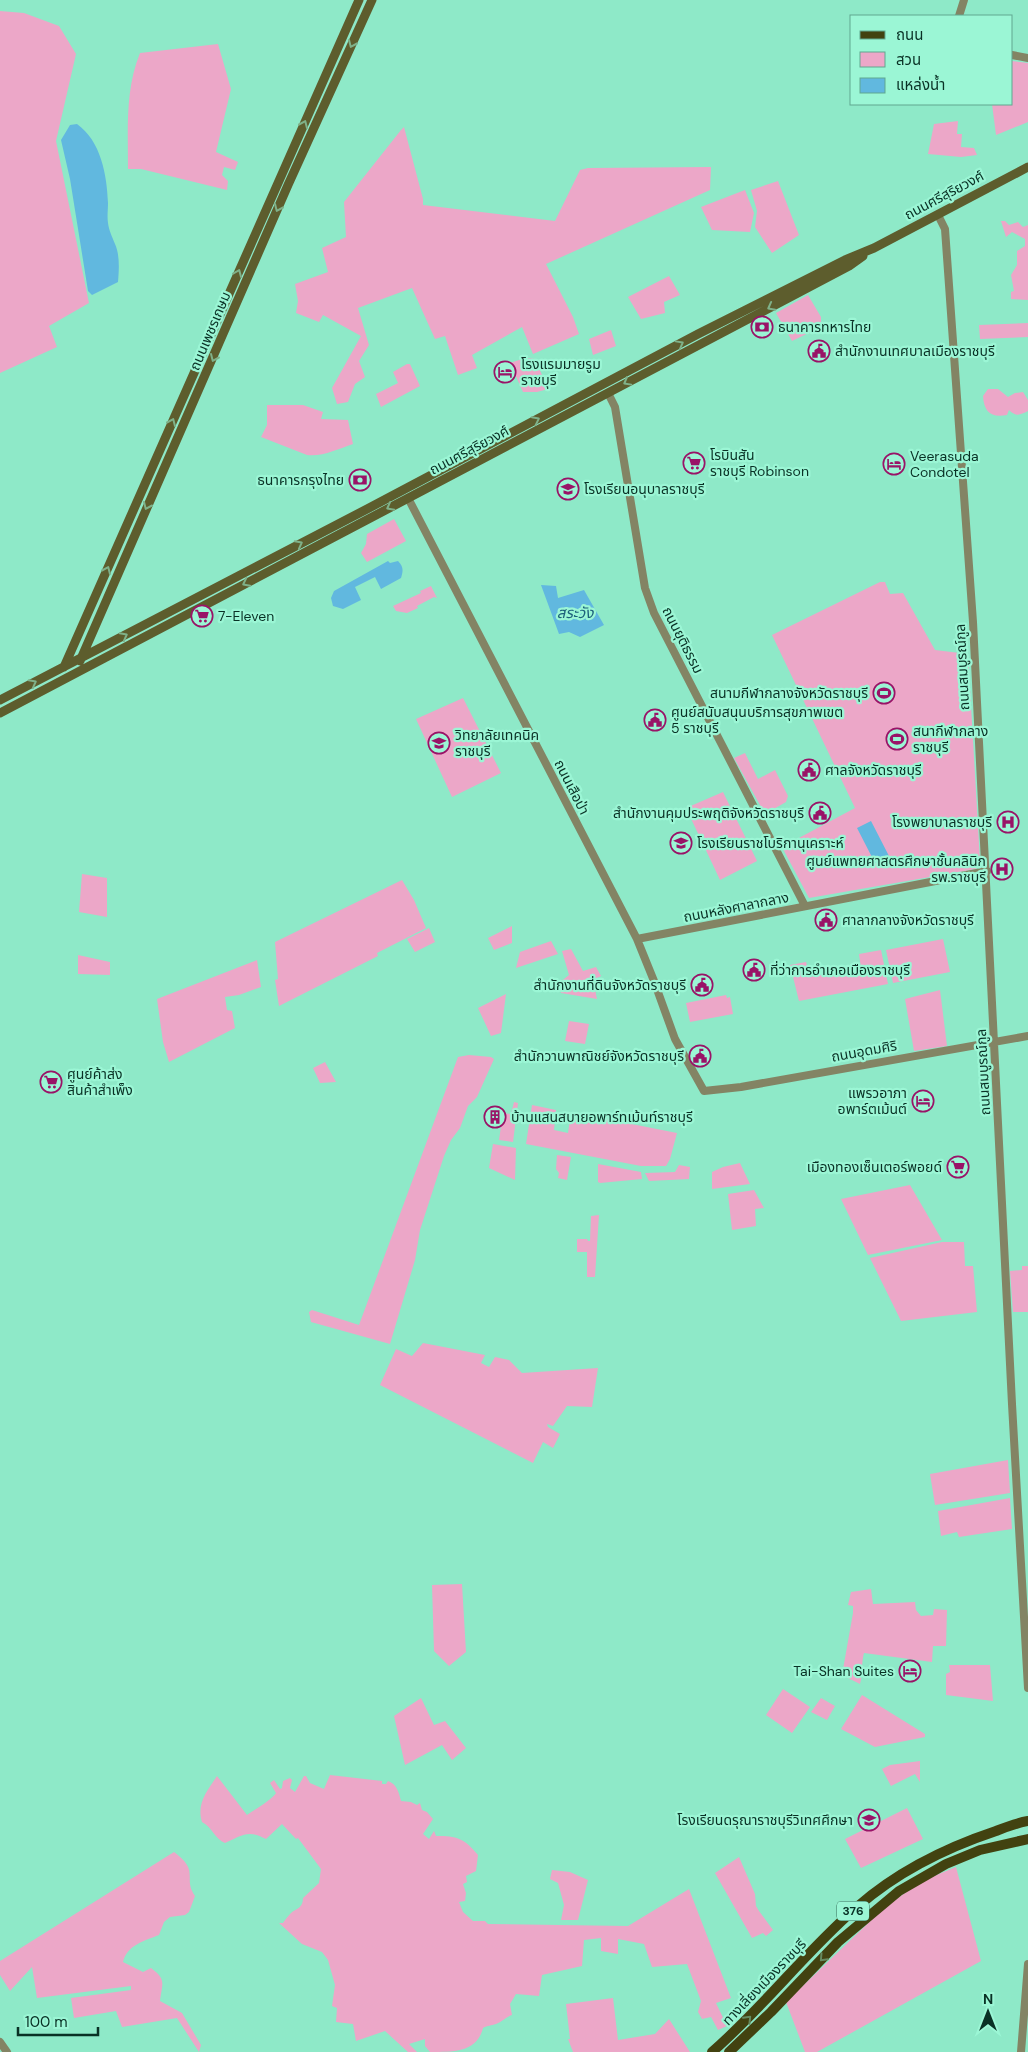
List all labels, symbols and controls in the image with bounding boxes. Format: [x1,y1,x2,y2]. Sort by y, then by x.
legend [850,15,1013,105]
text: ถนน [896,25,923,45]
one-way arrow [348,39,358,48]
text: สวน [896,50,921,70]
text: แหล่งน้ำ [896,74,945,95]
one-way arrow [297,120,308,129]
street label: ถนนศรีสุริยวงศ์ [901,166,987,224]
one-way arrow [274,203,284,212]
one-way arrow [231,269,242,278]
street label: ถนนเพชรเกษม [185,289,235,373]
one-way arrow [767,301,776,311]
bank icon: ธนาคารทหารไทย [750,315,774,339]
place label: ธนาคารทหารไทย [778,318,871,336]
public building icon: สำนักงานเทศบาลเมืองราชบุรี [807,339,831,363]
one-way arrow [675,340,684,350]
place label: สำนักงานเทศบาลเมืองราชบุรี [835,342,995,360]
one-way arrow [209,353,220,362]
place label: โรงแรมมายรูม ราชบุรี [521,355,601,389]
hotel icon: โรงแรมมายรูม ราชบุรี [493,360,517,384]
one-way arrow [623,376,632,386]
one-way arrow [531,416,540,426]
one-way arrow [166,418,177,427]
street label: ถนนศรีสุริยวงศ์ [426,421,512,479]
place label: โรบินสัน ราชบุรี Robinson [710,446,809,480]
place label: Veerasuda Condotel [910,447,979,481]
supermarket icon: โรบินสัน ราชบุรี Robinson [682,451,706,475]
hotel icon: Veerasuda Condotel [882,452,906,476]
bank icon: ธนาคารกรุงไทย [348,468,372,492]
place label: ธนาคารกรุงไทย [257,471,344,489]
school or university icon: โรงเรียนอนุบาลราชบุรี [556,477,580,501]
place label: โรงเรียนอนุบาลราชบุรี [584,480,705,498]
one-way arrow [143,501,154,510]
one-way arrow [387,501,396,511]
one-way arrow [294,540,303,550]
one-way arrow [100,566,111,575]
one-way arrow [243,576,252,586]
water label: สระวัง [557,603,594,623]
supermarket icon: 7-Eleven [190,604,214,628]
street label: ถนนยุติธรรม [658,604,708,676]
place label: 7-Eleven [218,607,274,625]
street label: ถนนสมบูรณ์กูล [951,623,973,711]
one-way arrow [119,632,128,642]
one-way arrow [27,679,36,689]
sports icon: สนามกีฬากลางจังหวัดราชบุรี [872,681,896,705]
place label: สนามกีฬากลางจังหวัดราชบุรี [710,684,868,702]
place label: ศูนย์สนับสนุนบริการสุขภาพเขต 5 ราชบุรี [671,703,843,737]
public building icon: ศูนย์สนับสนุนบริการสุขภาพเขต 5 ราชบุรี [643,708,667,732]
place label: สนากีฬากลาง ราชบุรี [913,722,988,756]
place label: วิทยาลัยเทคนิค ราชบุรี [454,726,539,760]
sports icon: สนากีฬากลาง ราชบุรี [885,727,909,751]
school or university icon: วิทยาลัยเทคนิค ราชบุรี [427,731,451,755]
street label: ถนนเสือป่า [550,756,594,818]
public building icon: ศาลจังหวัดราชบุรี [797,758,821,782]
place label: ศาลจังหวัดราชบุรี [825,761,922,779]
public building icon: สำนักงานคุมประพฤติจังหวัดราชบุรี [808,801,832,825]
place label: สำนักงานคุมประพฤติจังหวัดราชบุรี [613,804,804,822]
hospital icon: โรงพยาบาลราชบุรี [996,810,1020,834]
place label: โรงพยาบาลราชบุรี [892,813,992,831]
school or university icon: โรงเรียนราชโบริกานุเคราะห์ [669,831,693,855]
place label: โรงเรียนราชโบริกานุเคราะห์ [697,834,844,852]
place label: ศูนย์แพทยศาสตรศึกษาชั้นคลินิก รพ.ราชบุรี [806,852,986,886]
hospital icon: ศูนย์แพทยศาสตรศึกษาชั้นคลินิก รพ.ราชบุรี [990,857,1014,881]
street label: ถนนหลังศาลากลาง [682,888,790,926]
public building icon: ศาลากลางจังหวัดราชบุรี [814,908,838,932]
place label: ศาลากลางจังหวัดราชบุรี [842,911,974,929]
public building icon: ที่ว่าการอำเภอเมืองราชบุรี [742,958,766,982]
place label: ที่ว่าการอำเภอเมืองราชบุรี [770,960,910,979]
public building icon: สำนักงานที่ดินจังหวัดราชบุรี [690,973,714,997]
place label: สำนักงานที่ดินจังหวัดราชบุรี [534,975,686,994]
street label: ถนนสมบูรณ์กูล [972,1028,994,1116]
street label: ถนนอุดมศิริ [830,1036,898,1066]
public building icon: สำนักวานพาณิชย์จังหวัดราชบุรี [688,1044,712,1068]
place label: สำนักวานพาณิชย์จังหวัดราชบุรี [514,1047,684,1065]
place label: ศูนย์ค้าส่ง สินค้าสำเพ็ง [67,1065,133,1099]
supermarket icon: ศูนย์ค้าส่ง สินค้าสำเพ็ง [39,1070,63,1094]
place label: แพรวอาภา อพาร์ตเม้นต์ [838,1084,907,1118]
hotel icon: แพรวอาภา อพาร์ตเม้นต์ [911,1089,935,1113]
building icon: บ้านแสนสบายอพาร์ทเม้นท์ราชบุรี [483,1105,507,1129]
place label: บ้านแสนสบายอพาร์ทเม้นท์ราชบุรี [511,1108,693,1126]
supermarket icon: เมืองทองเซ็นเตอร์พอยด์ [946,1155,970,1179]
place label: เมืองทองเซ็นเตอร์พอยด์ [807,1158,942,1176]
hotel icon: Tai-Shan Suites [898,1659,922,1683]
place label: Tai-Shan Suites [793,1662,894,1680]
school or university icon: โรงเรียนดรุณาราชบุรีวิเทศศึกษา [857,1808,881,1832]
place label: โรงเรียนดรุณาราชบุรีวิเทศศึกษา [677,1811,853,1829]
road number: 376 [837,1902,869,1920]
street label: ทางเลี่ยงเมืองราชบุรี [717,1934,810,2029]
one-way arrow [820,1952,829,1961]
north arrow [963,1987,1013,2037]
text: N [983,1990,993,2008]
scale bar [18,2004,98,2036]
text: 100 m [25,2012,68,2032]
one-way arrow [742,2016,751,2025]

